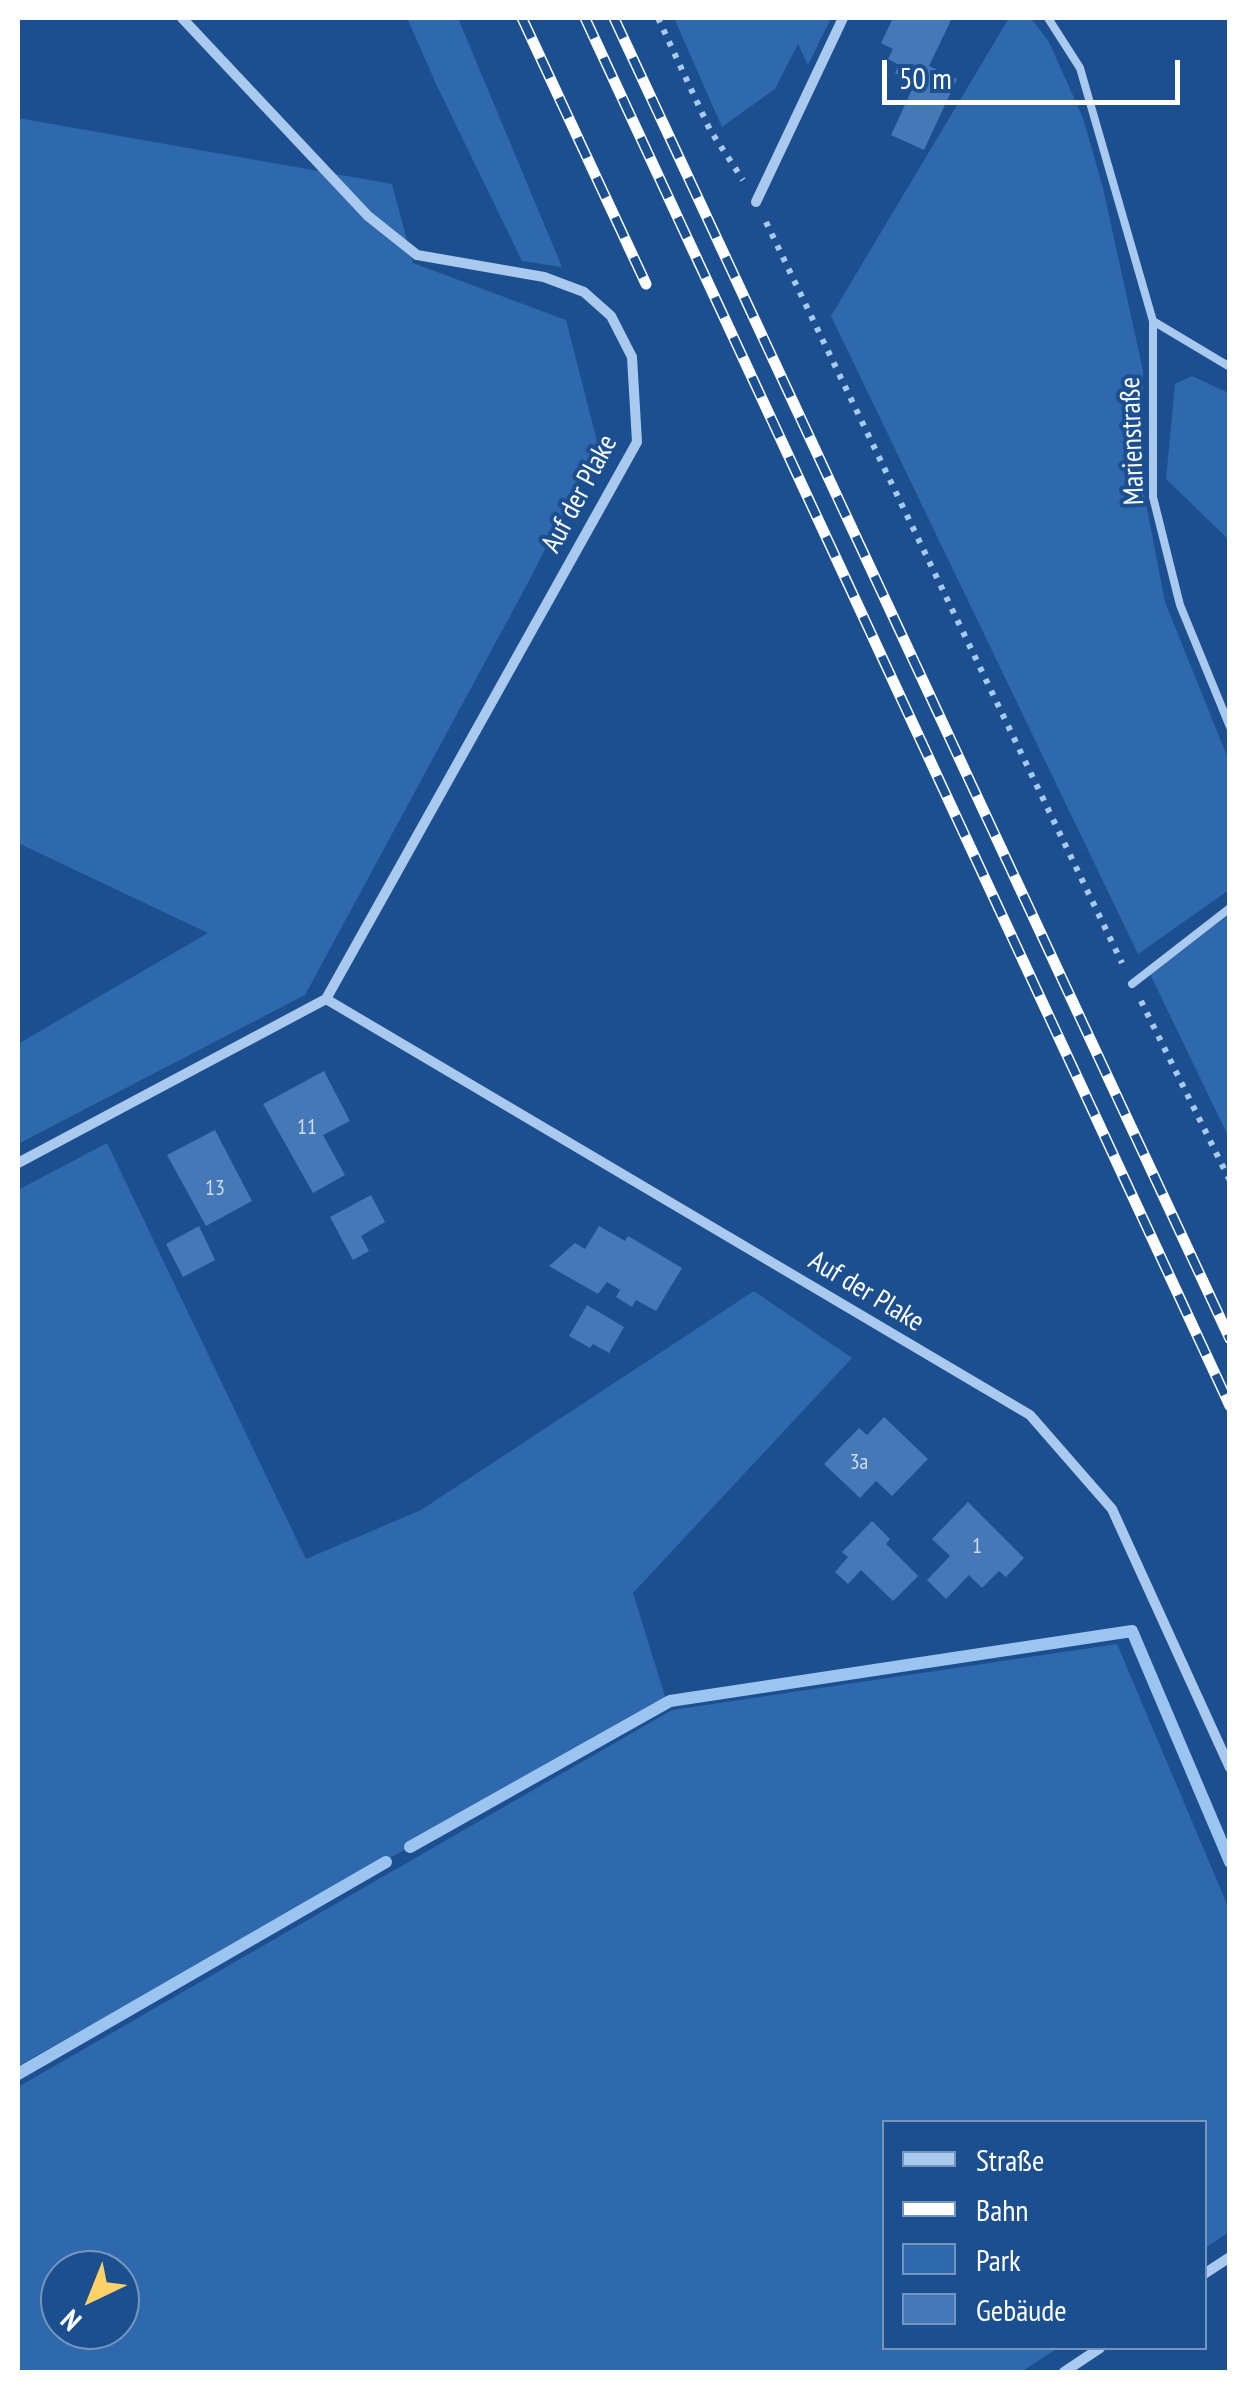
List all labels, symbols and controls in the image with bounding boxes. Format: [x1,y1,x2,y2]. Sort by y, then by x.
scale bar [887,40,1184,102]
text: 50 m [899,58,952,97]
street label: Marienstraße [1114,377,1152,505]
street label: Auf der Plake [535,429,625,559]
house number: 11 [297,1115,317,1141]
house number: 13 [205,1176,225,1202]
street label: Auf der Plake [802,1245,930,1339]
house number: 3a [850,1450,868,1476]
house number: 1 [972,1534,982,1560]
legend [882,2120,1207,2350]
text: Straße [976,2140,1044,2179]
text: Bahn [976,2190,1029,2229]
text: Park [976,2240,1021,2279]
north arrow [40,2250,140,2350]
text: Gebäude [976,2290,1067,2329]
text: N [52,2302,89,2340]

